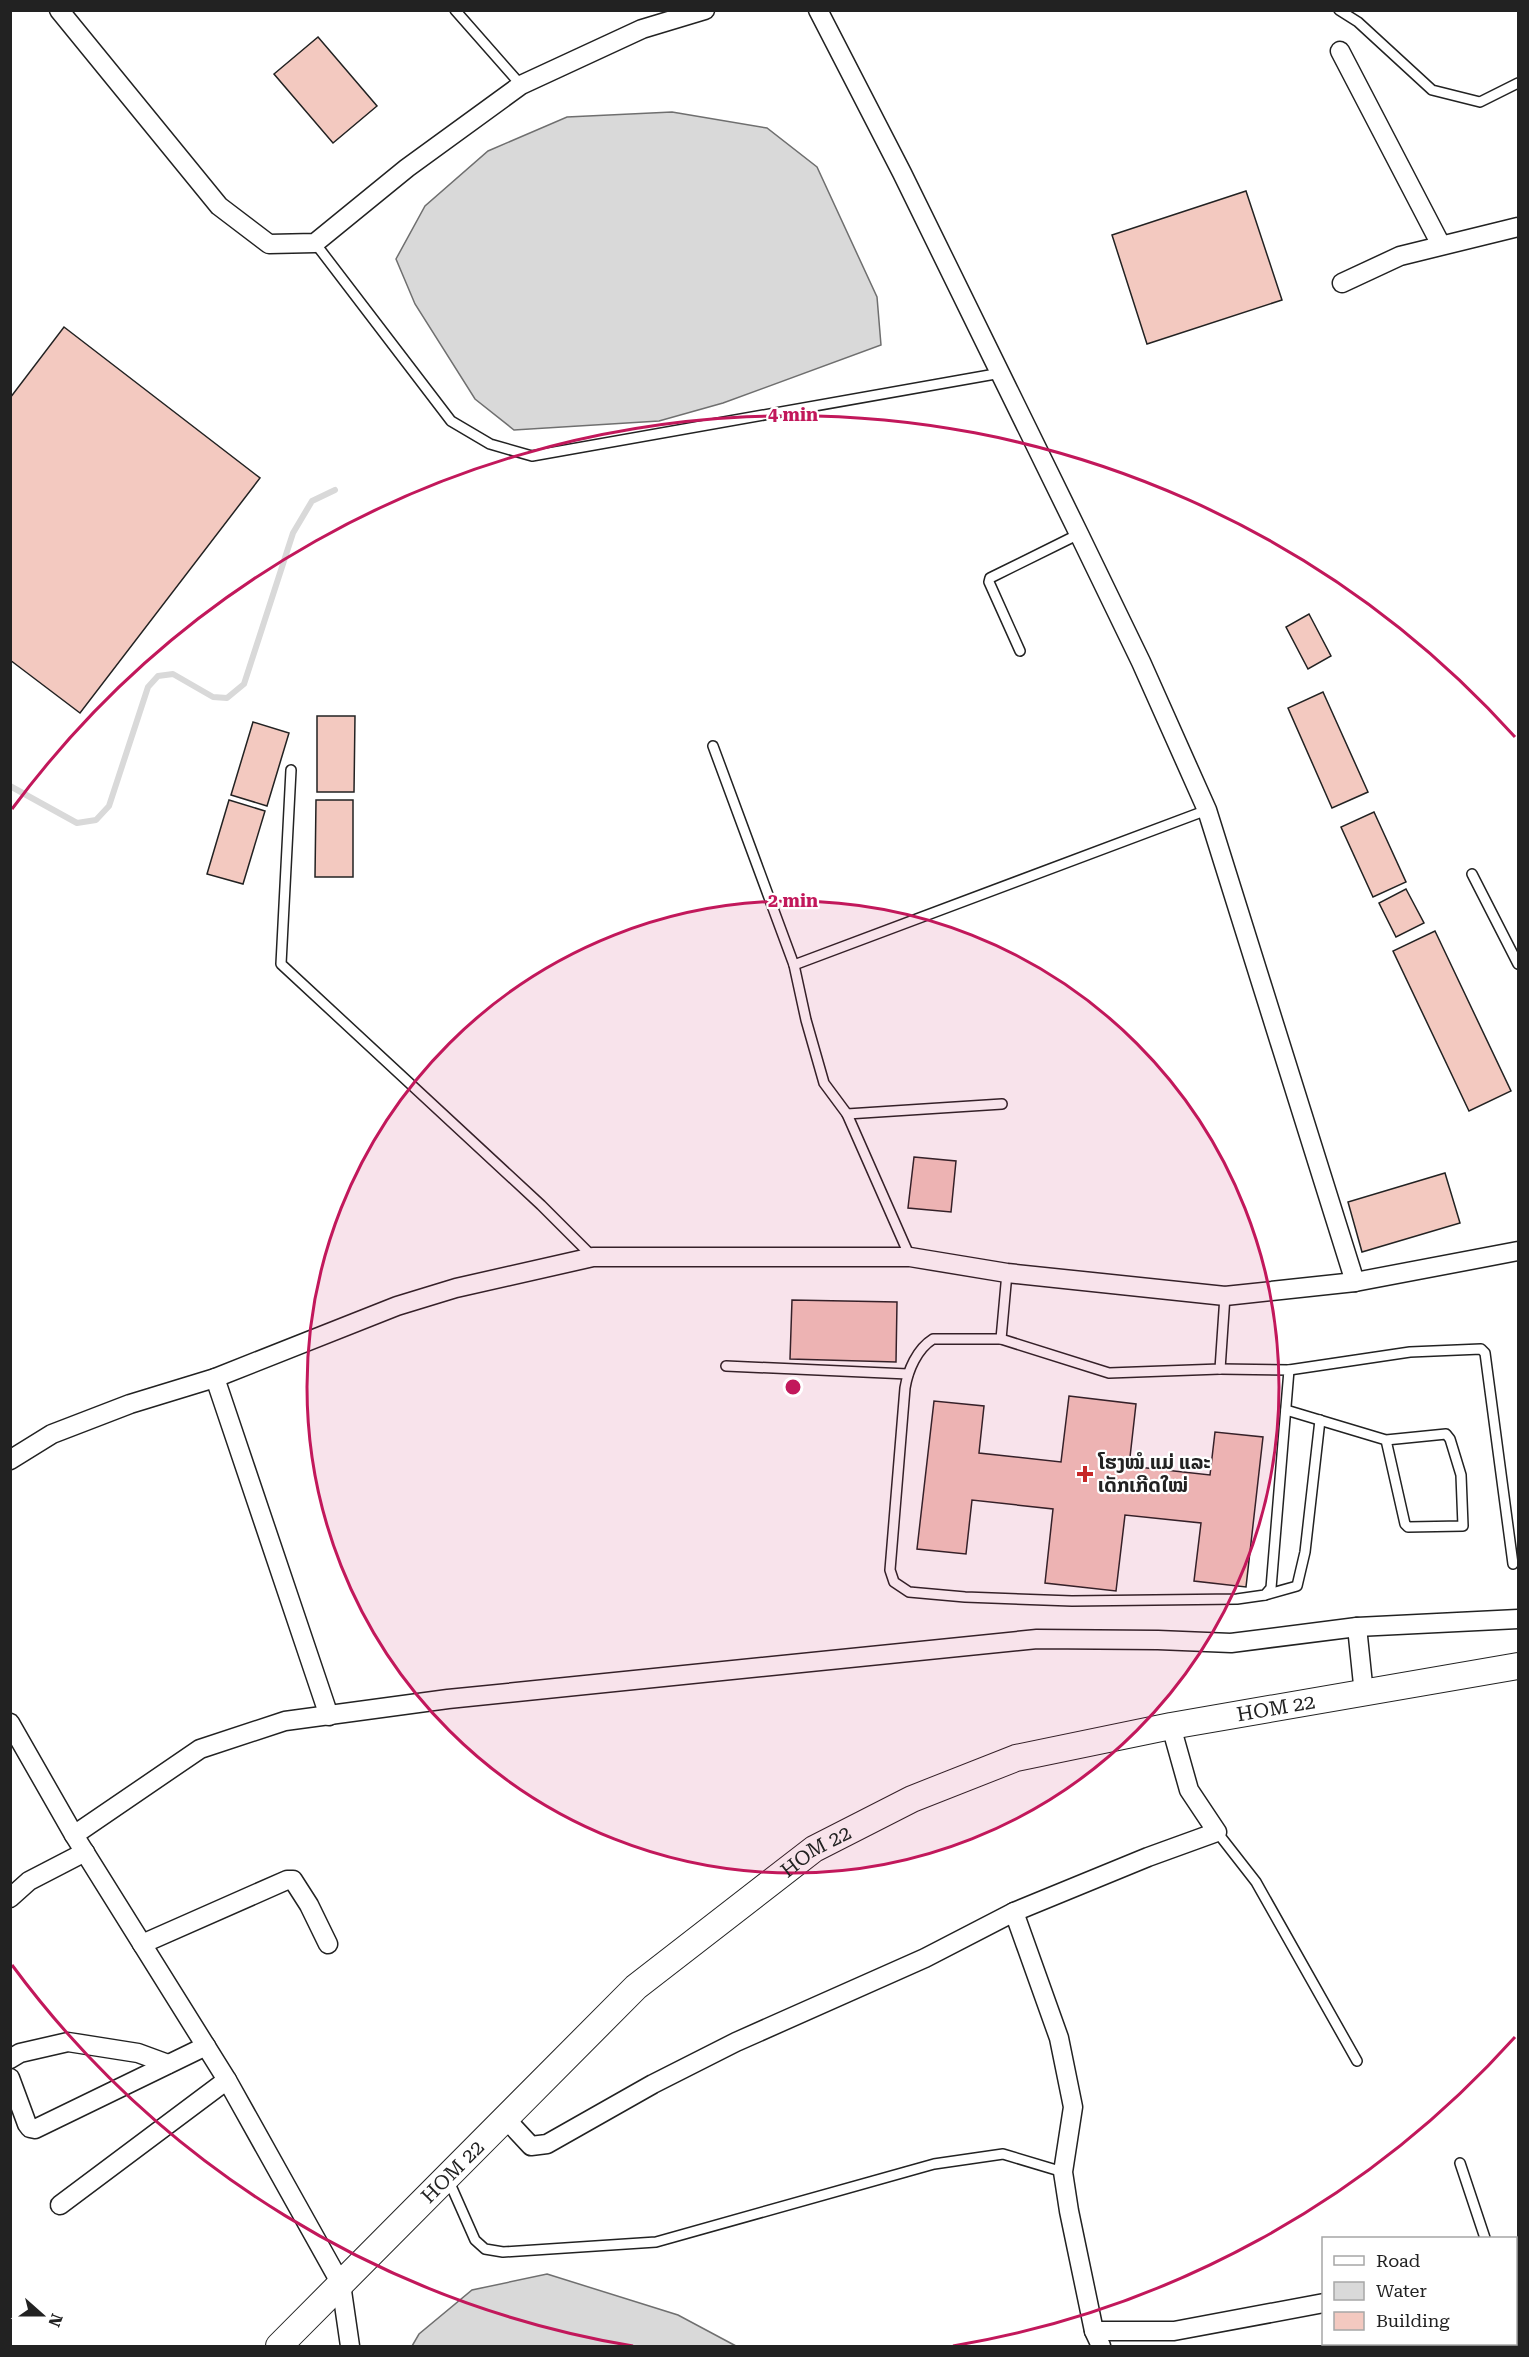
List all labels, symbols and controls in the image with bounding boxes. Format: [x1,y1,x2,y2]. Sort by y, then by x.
text: 4 min [768,404,818,425]
text: 2 min [768,890,818,911]
centre of rings [783,1377,803,1397]
place label: ໂຮງໝໍ ແມ່ ແລະ ເດັກເກີດໃໝ່ [1097,1450,1211,1497]
marker: ໂຮງໝໍ ແມ່ ແລະ ເດັກເກີດໃໝ່ [1076,1465,1094,1483]
street label: HOM 22 [1235,1689,1317,1726]
street label: HOM 22 [776,1820,855,1882]
street label: HOM 22 [416,2135,489,2208]
legend [1322,2237,1517,2345]
text: Road [1376,2250,1421,2271]
text: Water [1376,2280,1427,2301]
north arrow [12,2285,72,2345]
text: Building [1376,2310,1450,2331]
text: N [44,2311,67,2329]

